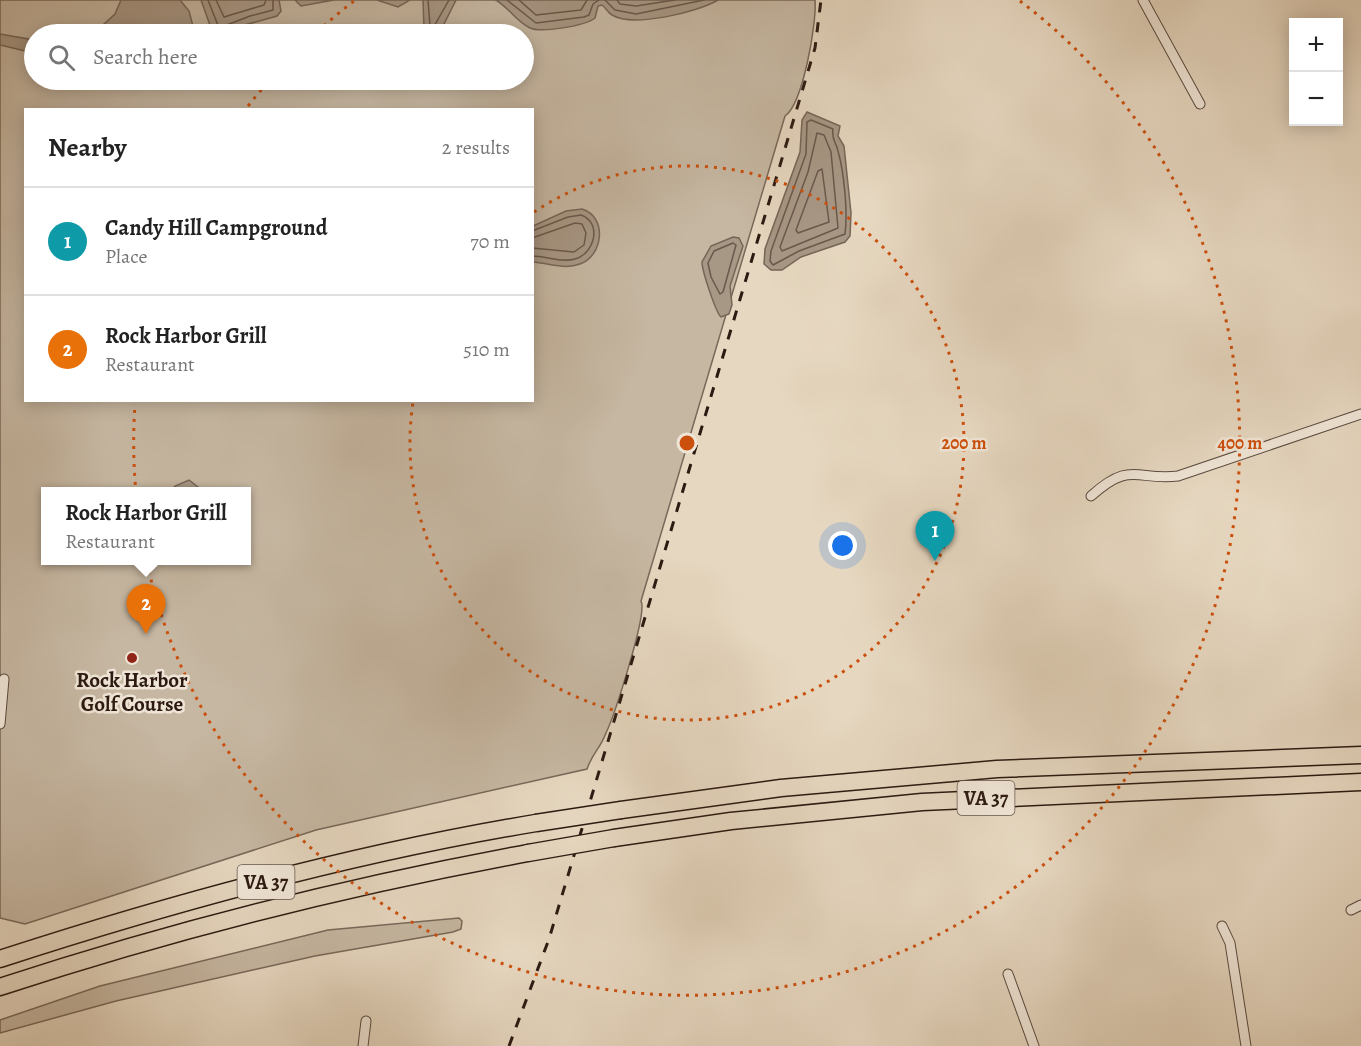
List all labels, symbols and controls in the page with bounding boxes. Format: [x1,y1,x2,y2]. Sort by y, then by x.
map controls [1289,18,1343,126]
button: + [1289,18,1343,72]
search box [24,24,534,90]
icon: search [45,41,78,74]
text: Search here [93,42,198,72]
button: − [1289,72,1343,126]
text: Nearby [48,130,127,165]
text: 2 results [442,134,510,161]
text: Candy Hill Campground [105,213,328,243]
text: 1 [64,228,71,255]
text: 70 m [470,228,510,255]
text: Place [105,243,147,270]
text: Rock Harbor Grill [105,321,266,351]
text: 2 [63,336,72,363]
text: 510 m [463,336,510,363]
text: Restaurant [105,351,195,378]
text: 200 m [941,431,987,455]
text: 400 m [1218,431,1262,455]
centre of rings [677,433,697,453]
popup [41,487,251,565]
text: Rock Harbor Grill [65,498,227,528]
pin: 1 [916,512,954,561]
text: Restaurant [65,528,155,555]
your location [828,531,857,560]
pin: 2 [126,584,166,634]
marker: Rock Harbor Golf Course [125,651,139,665]
place label: Rock Harbor Golf Course [76,666,188,718]
road number: VA 37 [958,781,1014,815]
road number: VA 37 [238,865,294,899]

